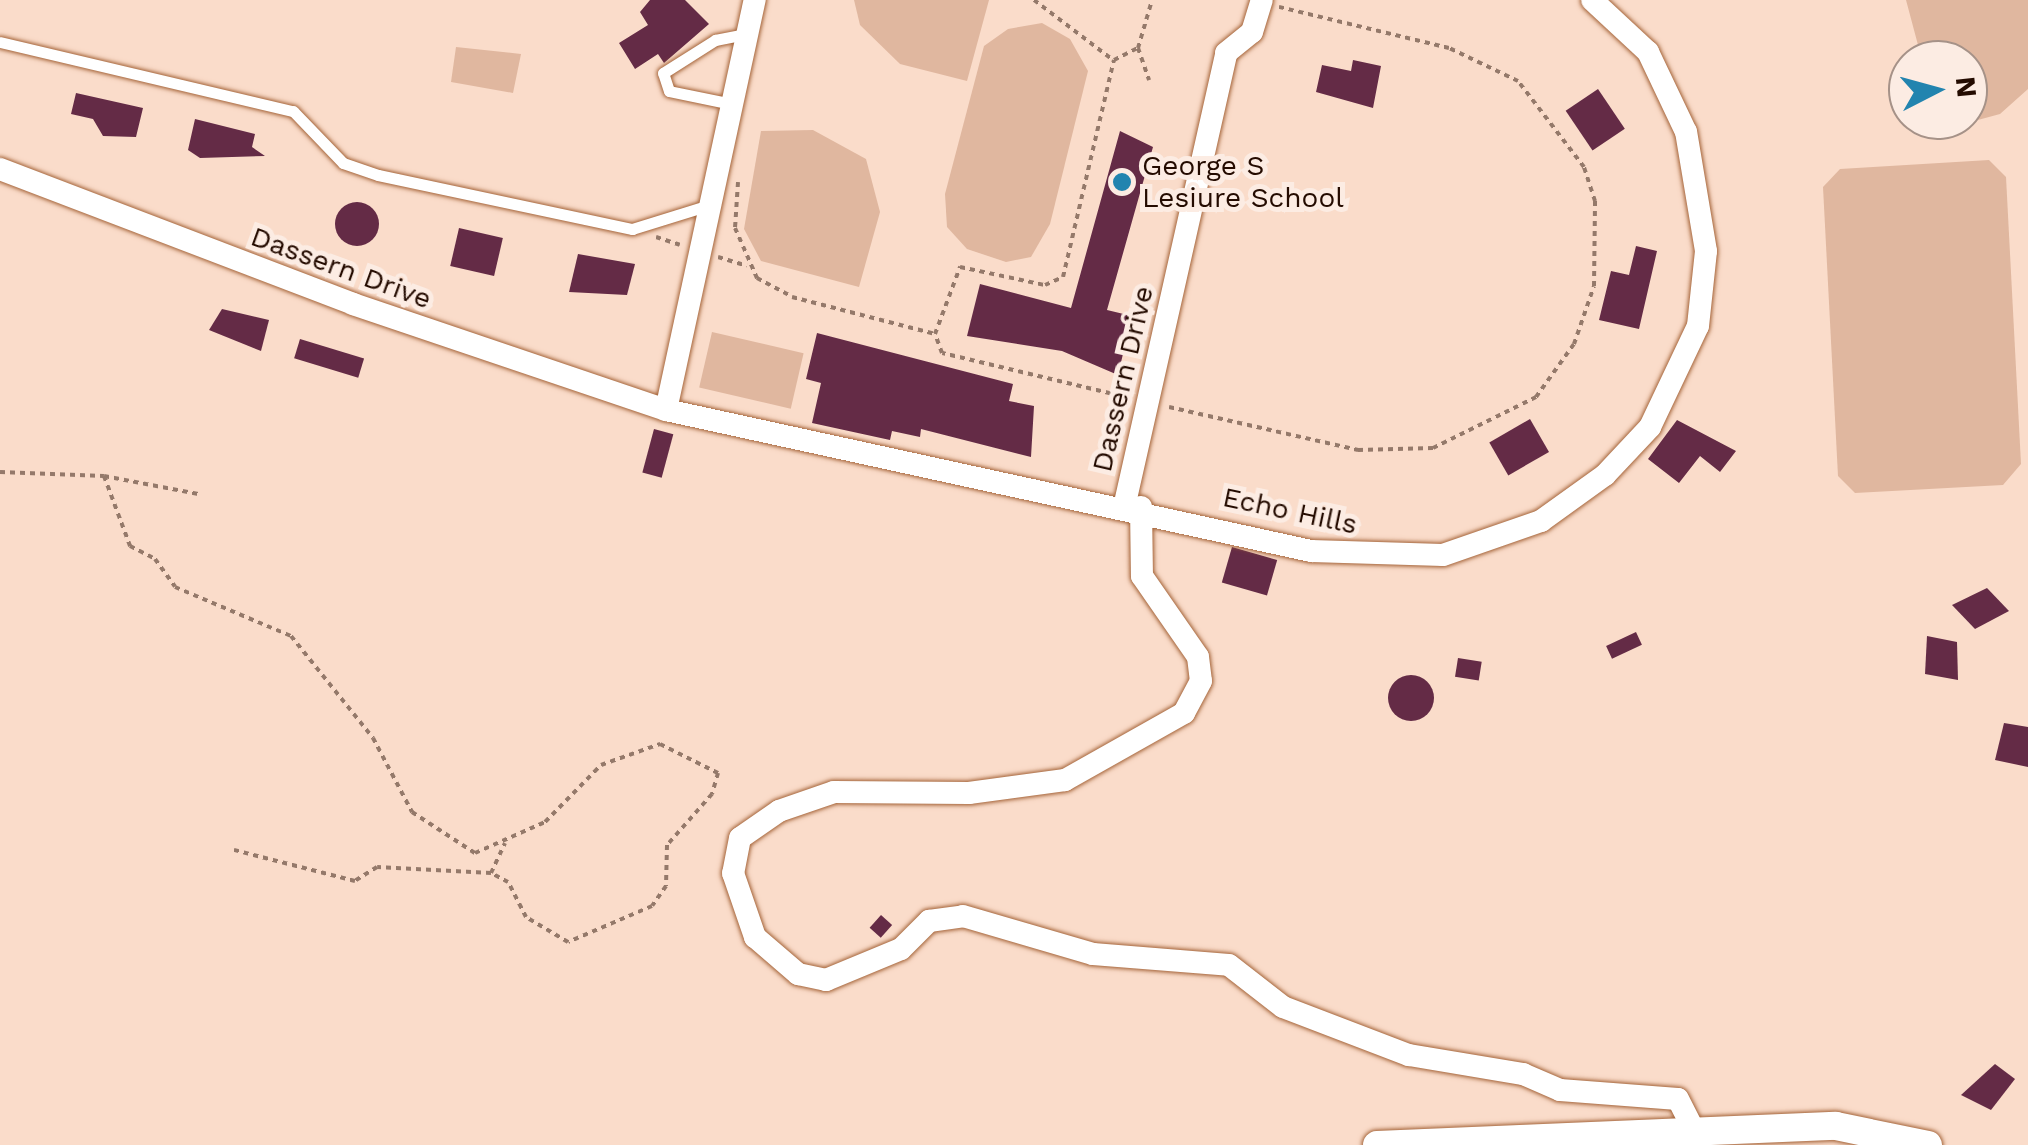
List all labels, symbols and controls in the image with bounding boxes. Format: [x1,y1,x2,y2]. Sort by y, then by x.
north arrow [1888,40,1988,140]
text: N [1949,75,1984,99]
place label: George S Lesiure School [1142,149,1344,215]
marker: George S Lesiure School [1111,171,1133,193]
street label: Dassern Drive [246,220,436,316]
street label: Dassern Drive [1085,283,1161,475]
street label: Echo Hills [1220,480,1360,542]

